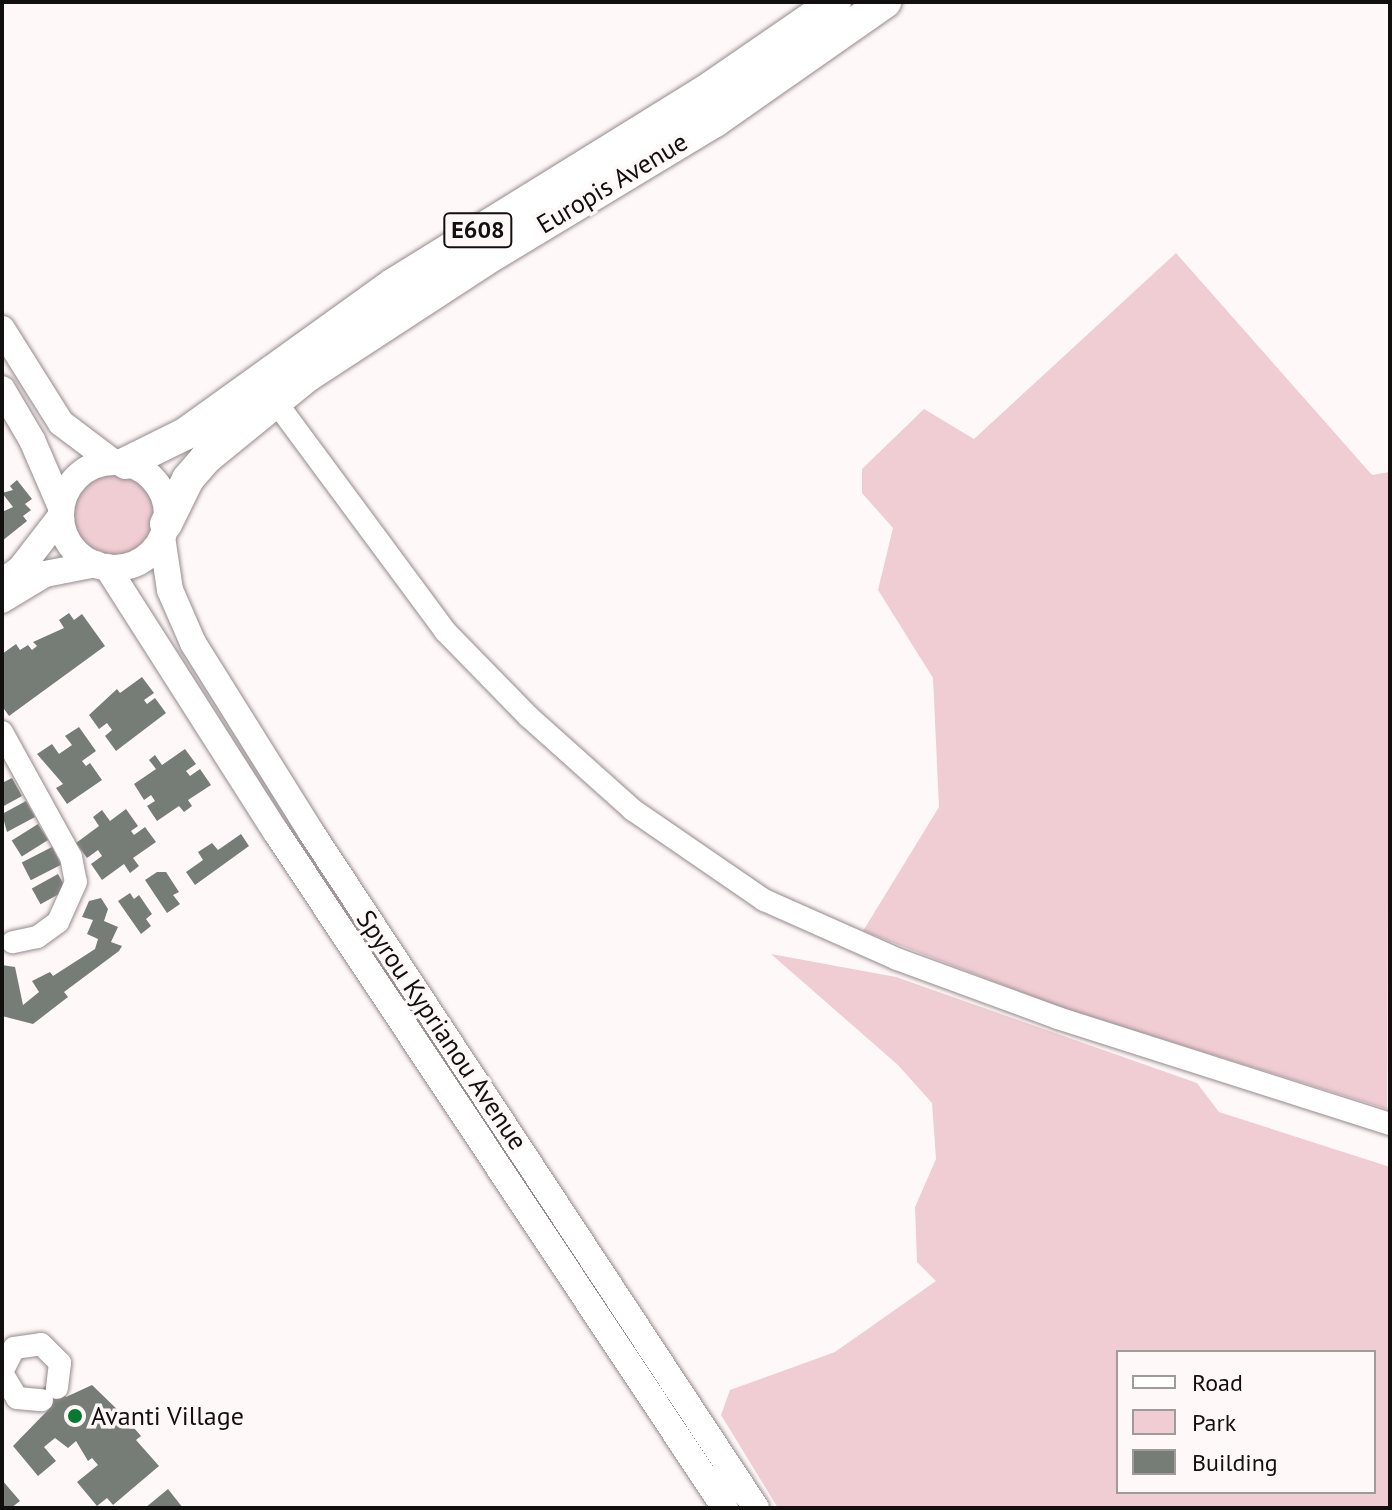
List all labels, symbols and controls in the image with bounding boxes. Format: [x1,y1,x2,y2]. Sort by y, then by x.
street label: Europis Avenue [531,126,693,240]
road number: E608 [442,210,514,250]
street label: Spyrou Kyprianou Avenue [350,904,534,1156]
legend [1116,1350,1376,1494]
text: Road [1192,1367,1243,1398]
place label: Avanti Village [91,1400,245,1432]
marker: Avanti Village [66,1407,84,1425]
text: Park [1192,1407,1236,1438]
text: Building [1192,1447,1278,1478]

